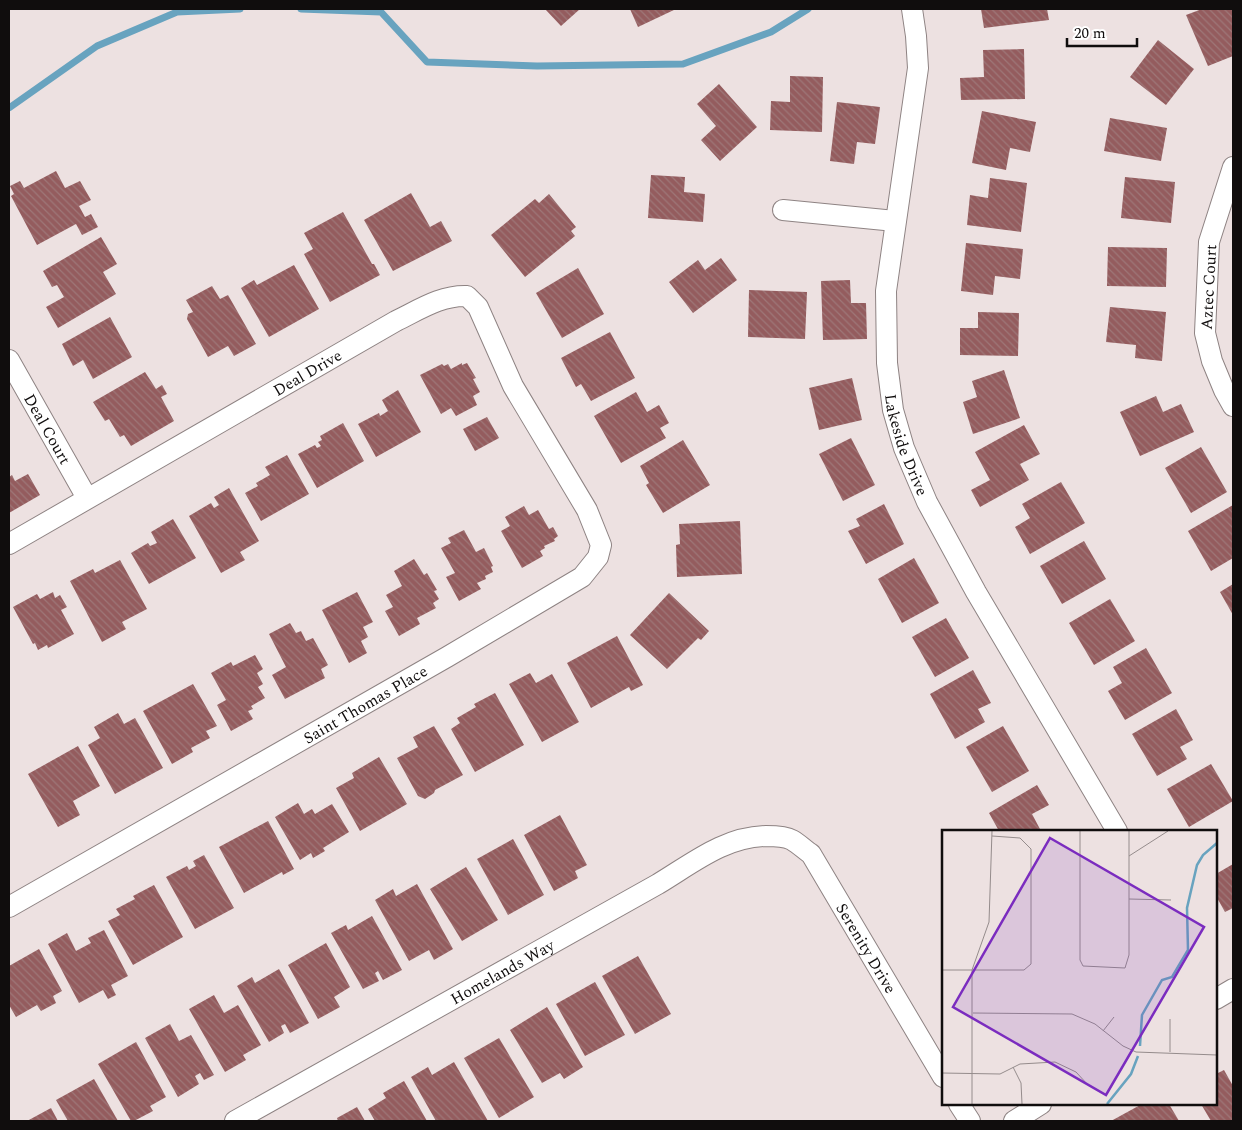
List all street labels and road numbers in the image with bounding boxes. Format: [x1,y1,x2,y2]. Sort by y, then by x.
street label: Aztec Court [1195,243,1223,330]
street label: Deal Drive [269,344,346,402]
street label: Deal Court [17,389,77,469]
street label: Lakeside Drive [878,393,934,500]
street label: Saint Thomas Place [299,659,432,750]
street label: Serenity Drive [830,899,902,998]
street label: Homelands Way [446,933,560,1011]

